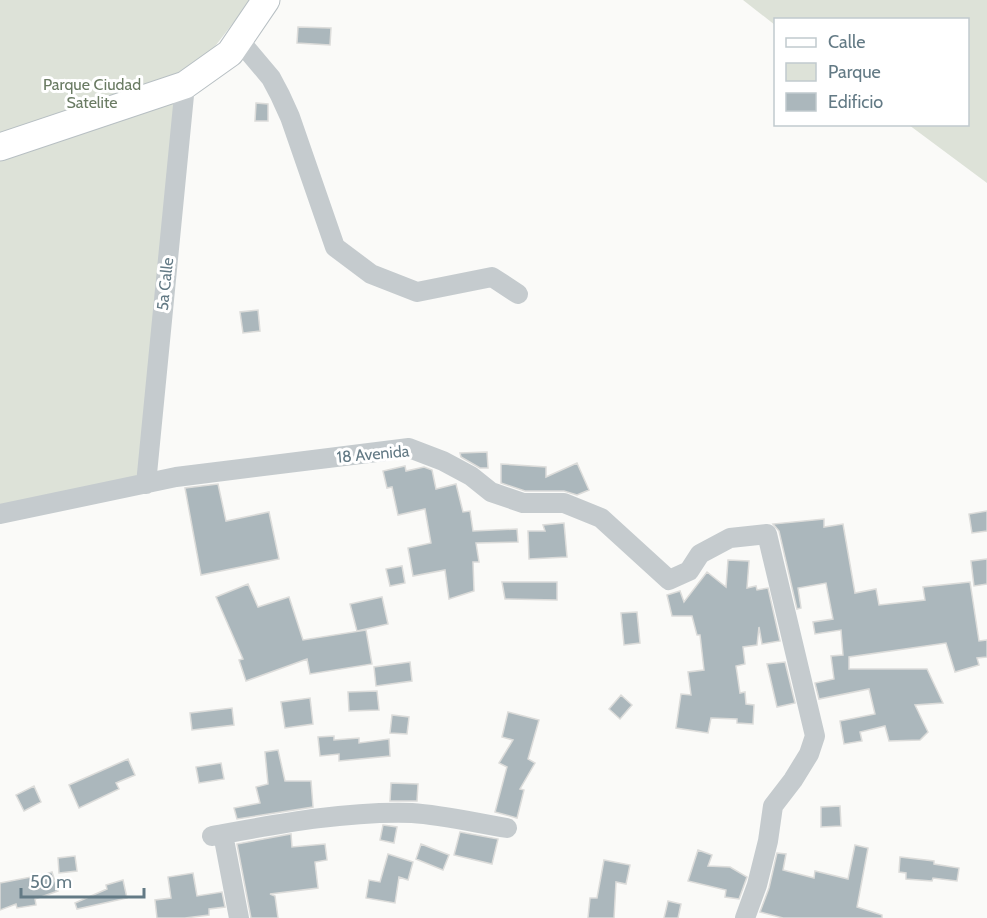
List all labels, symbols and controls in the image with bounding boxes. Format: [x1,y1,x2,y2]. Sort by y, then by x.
legend [774,18,969,126]
text: Calle [828,31,865,53]
text: Parque [828,61,881,83]
park label: Parque Ciudad Satelite [43,75,141,112]
text: Edificio [828,91,883,113]
street label: 5a Calle [153,257,177,311]
street label: 18 Avenida [336,441,410,467]
scale bar [21,861,144,899]
text: 50 m [30,871,72,893]

